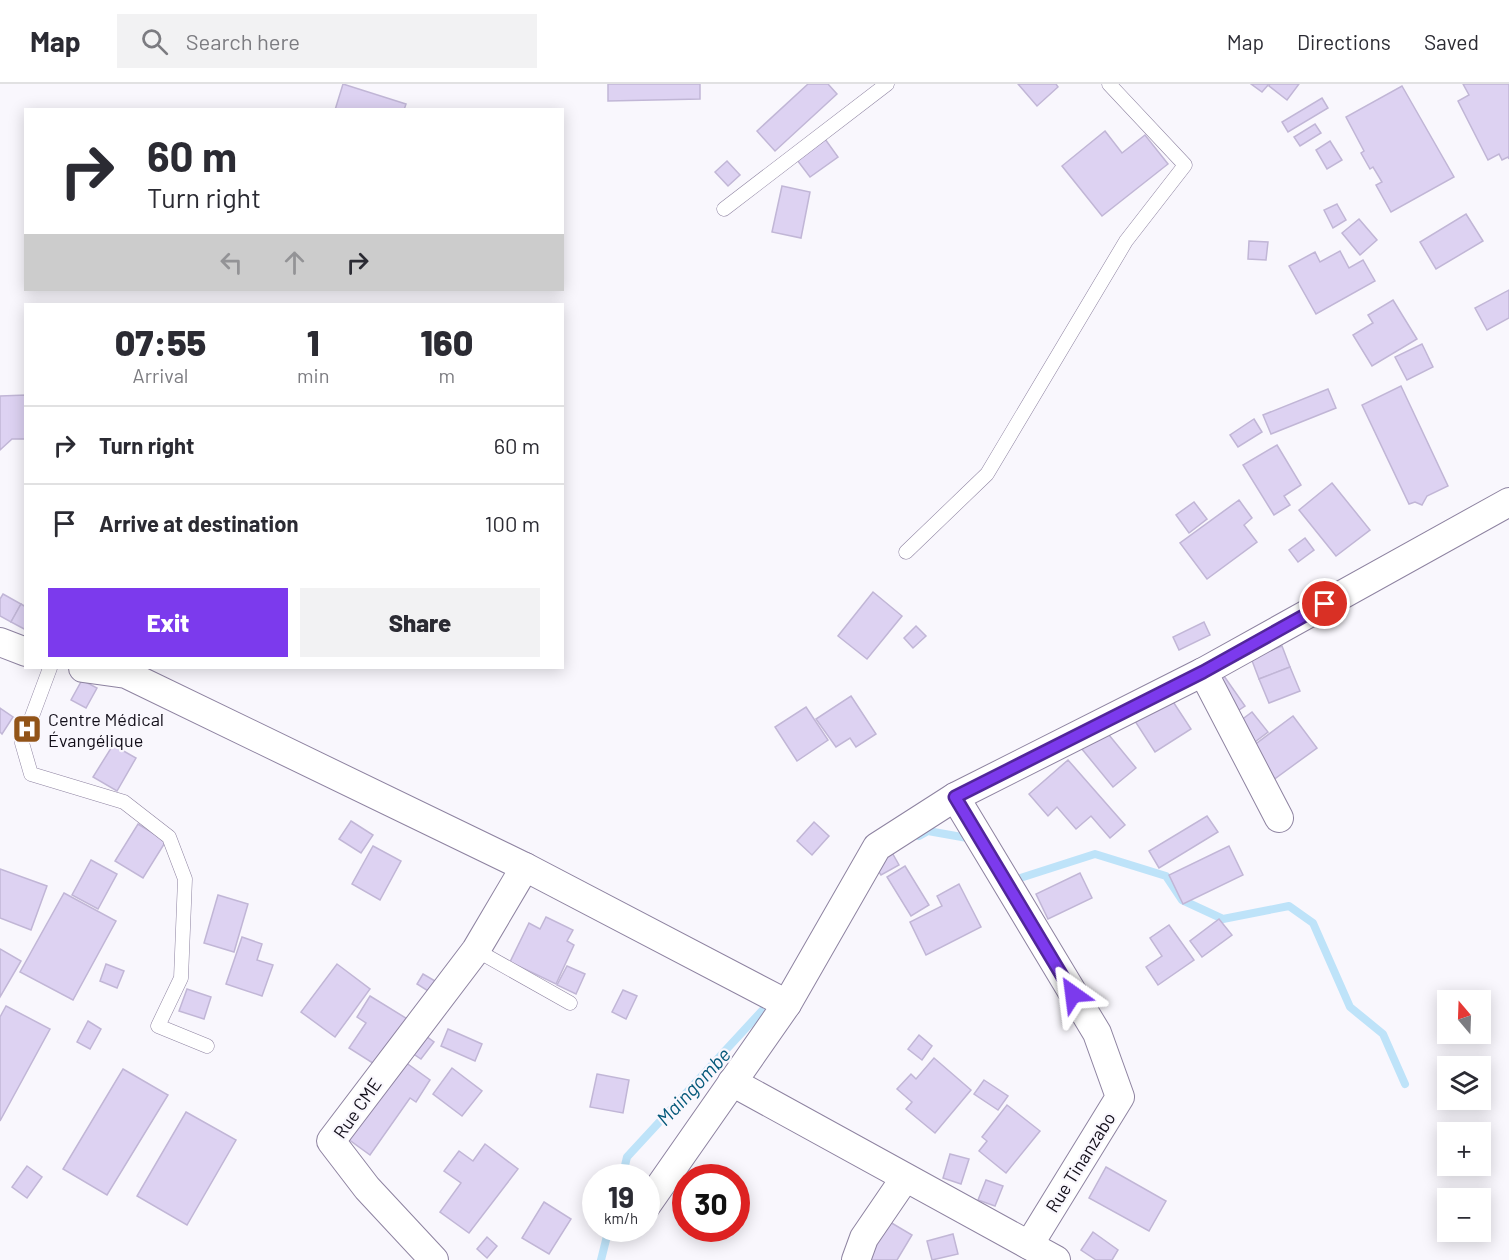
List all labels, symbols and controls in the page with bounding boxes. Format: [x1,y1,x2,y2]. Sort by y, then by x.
search box [117,14,537,68]
text: Map [30,24,81,58]
icon: search [138,25,171,58]
text: Search here [186,28,300,54]
text: Map [1227,29,1264,54]
text: Directions [1297,29,1391,54]
text: Saved [1424,29,1479,54]
text: 60 m [147,130,237,180]
icon: right [48,132,126,210]
text: Turn right [147,181,261,213]
icon: left [215,246,248,279]
icon: ahead [278,246,311,279]
icon: right [341,246,374,279]
text: 07:55 [115,320,206,363]
text: 1 [307,320,320,363]
text: 160 [420,320,473,363]
text: Arrival [133,363,188,387]
text: min [297,363,329,387]
text: m [438,363,455,387]
icon: right [48,429,81,462]
text: Turn right [99,432,194,458]
text: 60 m [494,432,540,458]
icon: arrive [48,507,81,540]
text: Arrive at destination [99,510,298,536]
text: 100 m [485,510,540,536]
pin [1299,578,1350,629]
icon: arrive [1308,587,1341,620]
button: Exit [48,588,288,657]
button: Share [300,588,540,657]
place label: Centre Médical Évangélique [48,708,164,751]
hospital icon: Centre Médical Évangélique [11,713,43,745]
position arrow [1041,962,1105,1026]
north arrow [1437,990,1491,1044]
map controls [1437,990,1491,1242]
water label: Maingombe [651,1042,735,1130]
button: layers [1437,1056,1491,1110]
street label: Rue CME [328,1074,386,1142]
street label: Rue Tinanzabo [1041,1108,1119,1216]
button: + [1437,1122,1491,1176]
speed limit sign: 30 [672,1164,750,1242]
text: 19 [608,1178,634,1214]
button: − [1437,1188,1491,1242]
text: km/h [604,1209,638,1227]

